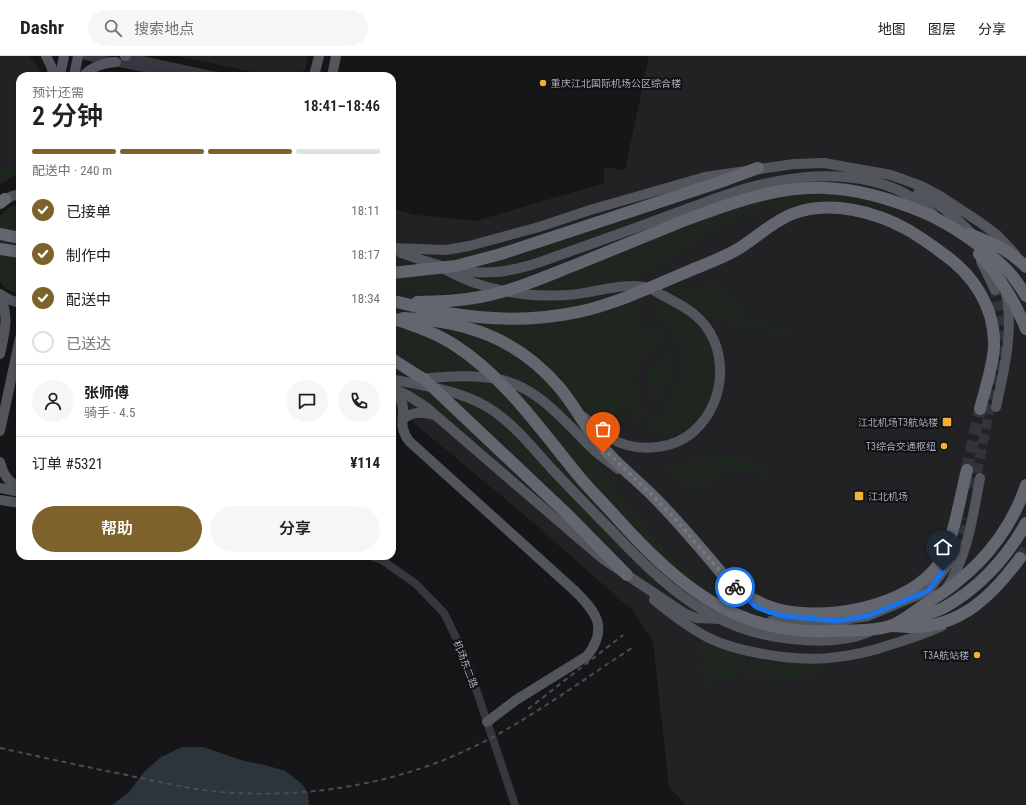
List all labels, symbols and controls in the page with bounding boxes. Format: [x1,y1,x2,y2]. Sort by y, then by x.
search box [88,10,368,46]
text: Dashr [20,16,64,39]
icon: search [102,17,124,39]
text: 搜索地点 [134,20,194,38]
text: 地图 [878,21,906,37]
text: 图层 [928,21,956,37]
text: 分享 [978,21,1006,37]
marker: 重庆江北国际机场公区综合楼 [538,78,548,88]
place label: 重庆江北国际机场公区综合楼 [551,78,681,89]
text: 预计还需 [32,85,84,100]
text: 18:41–18:46 [303,97,380,115]
text: 2 分钟 [32,101,103,131]
text: 配送中 · 240 m [32,163,112,178]
icon: check [32,199,54,221]
text: 已接单 [66,203,111,221]
text: 18:11 [351,203,380,218]
icon: check [32,243,54,265]
text: 制作中 [66,247,111,265]
text: 18:17 [351,247,380,262]
icon: check [32,287,54,309]
text: 配送中 [66,291,111,309]
text: 18:34 [351,291,380,306]
text: 已送达 [66,335,111,353]
button: person [32,380,74,422]
button: chat [286,380,328,422]
button: phone [338,380,380,422]
text: 张师傅 [84,384,129,402]
text: 骑手 · 4.5 [84,405,135,420]
pin [586,412,620,453]
marker: 江北机场T3航站楼 [941,416,953,428]
place label: 江北机场T3航站楼 [858,417,938,428]
icon: bag [592,418,614,440]
place label: T3综合交通枢纽 [866,441,936,452]
marker: T3综合交通枢纽 [939,441,949,451]
text: ¥114 [350,454,380,472]
text: 订单 #5321 [32,455,103,473]
marker: 江北机场 [853,490,865,502]
place label: 江北机场 [868,491,908,502]
button: 帮助 [32,506,202,552]
button: 分享 [210,506,380,552]
pin [926,530,960,571]
icon: home [932,536,954,558]
courier [715,567,755,607]
icon: bike [724,576,746,598]
street label: 机场东二路 [451,639,480,689]
place label: T3A航站楼 [923,650,969,661]
marker: T3A航站楼 [972,650,982,660]

